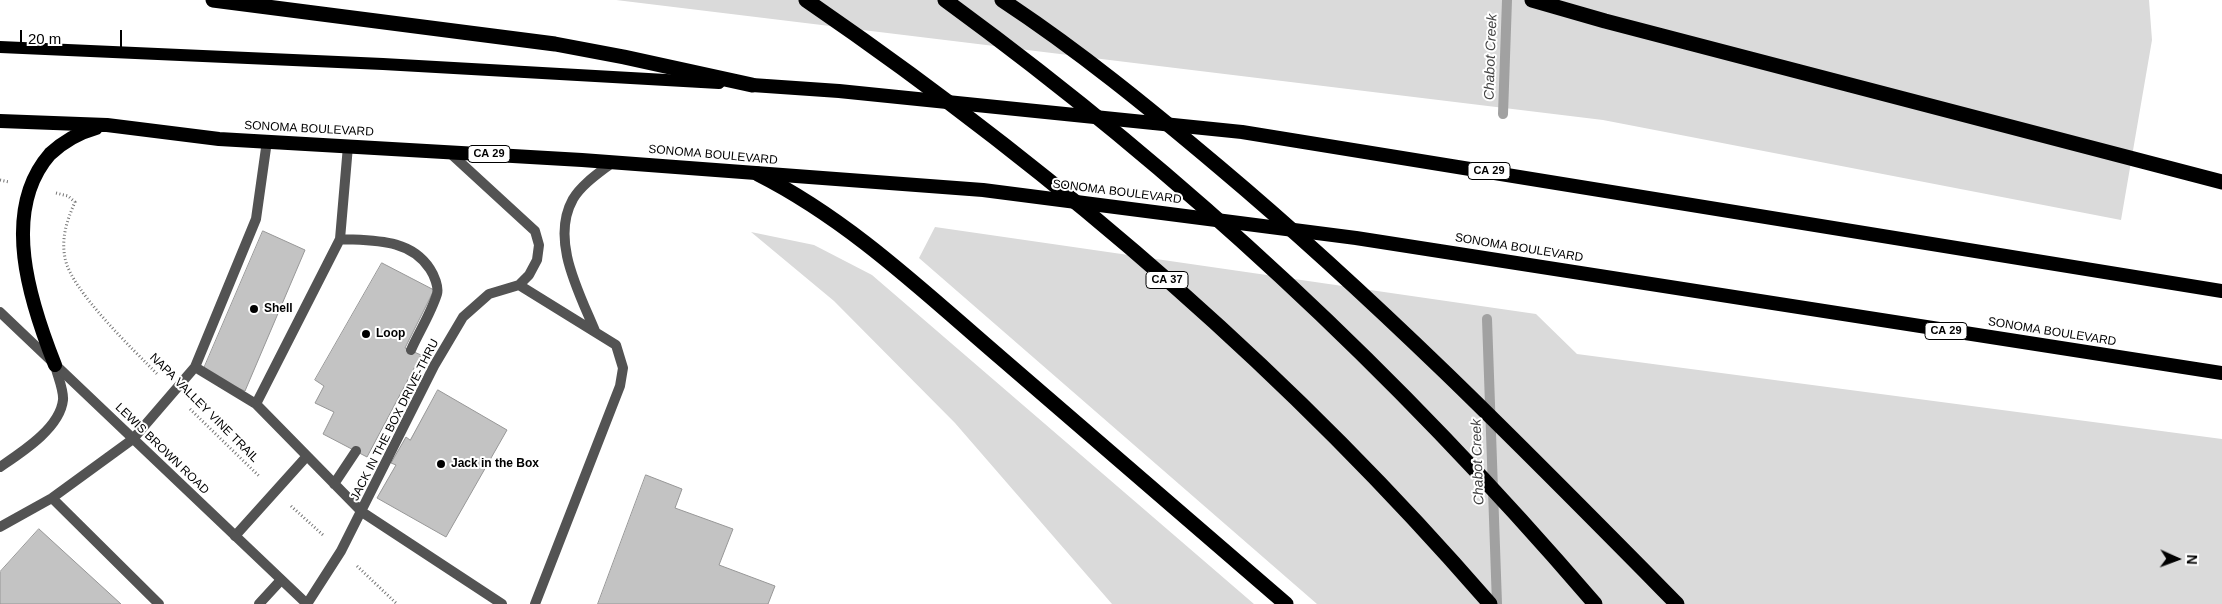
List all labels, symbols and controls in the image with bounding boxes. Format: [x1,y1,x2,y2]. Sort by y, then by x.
water label: Chabot Creek [1481,14,1501,100]
scale bar [22,20,125,52]
text: 20 m [28,30,61,47]
street label: SONOMA BOULEVARD [244,118,374,140]
street label: SONOMA BOULEVARD [648,142,778,168]
road number: CA 29 [468,146,510,162]
road number: CA 29 [1468,162,1510,180]
street label: SONOMA BOULEVARD [1052,177,1182,207]
street label: SONOMA BOULEVARD [1454,231,1584,265]
road number: CA 37 [1146,272,1188,288]
place label: Shell [264,302,293,316]
marker: Shell [248,303,260,315]
street label: SONOMA BOULEVARD [1987,315,2117,349]
road number: CA 29 [1925,322,1967,340]
place label: Loop [376,327,405,341]
marker: Loop [360,328,372,340]
street label: JACK IN THE BOX DRIVE-THRU [348,337,442,503]
street label: NAPA VALLEY VINE TRAIL [146,350,262,466]
street label: LEWIS BROWN ROAD [112,401,212,497]
water label: Chabot Creek [1468,419,1488,505]
place label: Jack in the Box [451,457,539,471]
marker: Jack in the Box [435,458,447,470]
north arrow [2152,534,2202,584]
text: N [2184,554,2200,565]

